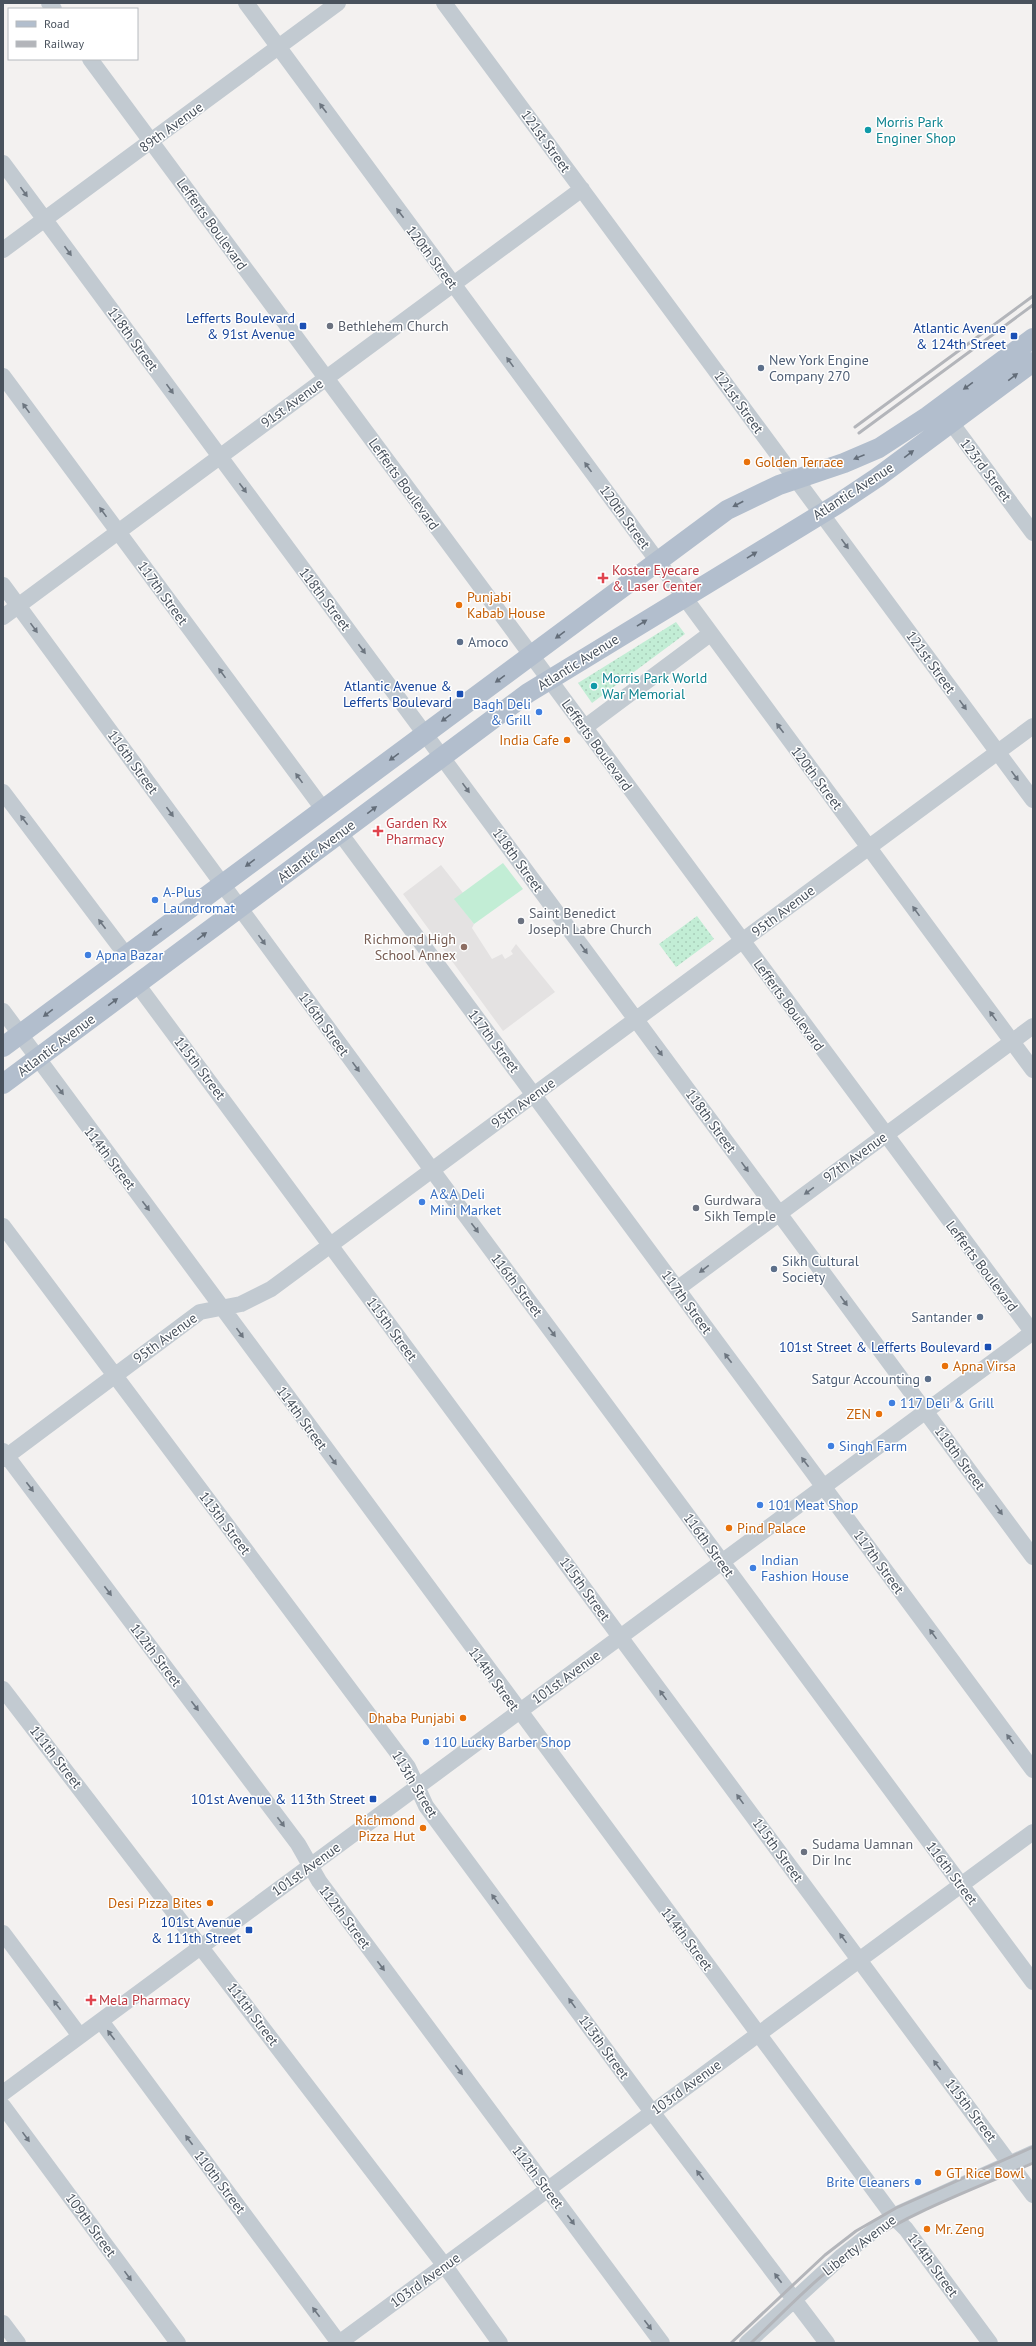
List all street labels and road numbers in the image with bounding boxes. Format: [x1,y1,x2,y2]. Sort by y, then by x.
street label: 89th Avenue [135,98,207,156]
street label: 121st Street [517,106,575,176]
street label: Lefferts Boulevard [173,175,251,273]
street label: 120th Street [402,222,462,292]
street label: 118th Street [104,303,162,375]
street label: 121st Street [710,367,768,437]
street label: 91st Avenue [257,374,327,432]
street label: Lefferts Boulevard [365,435,443,533]
street label: 123rd Street [956,435,1016,505]
street label: Atlantic Avenue [809,458,897,524]
street label: 120th Street [596,481,654,553]
street label: 117th Street [134,558,192,629]
street label: 118th Street [295,564,355,634]
street label: 121st Street [902,627,960,697]
street label: Atlantic Avenue [534,630,622,694]
street label: Lefferts Boulevard [558,696,636,794]
street label: 116th Street [104,726,162,798]
street label: 120th Street [787,743,847,813]
street label: Atlantic Avenue [273,816,359,886]
street label: 118th Street [489,824,547,896]
street label: 95th Avenue [748,881,818,941]
street label: Lefferts Boulevard [750,956,828,1054]
street label: 116th Street [295,988,353,1060]
street label: 117th Street [464,1006,524,1076]
street label: Atlantic Avenue [13,1010,99,1080]
street label: 115th Street [170,1033,230,1103]
street label: 95th Avenue [487,1074,559,1132]
street label: 118th Street [682,1085,740,1157]
street label: 114th Street [80,1123,140,1193]
street label: 97th Avenue [820,1128,890,1186]
street label: Lefferts Boulevard [942,1217,1022,1315]
street label: 116th Street [487,1250,547,1320]
street label: 117th Street [658,1267,716,1338]
street label: 115th Street [363,1293,421,1365]
street label: 95th Avenue [129,1309,201,1367]
street label: 114th Street [273,1382,331,1454]
street label: 118th Street [931,1422,989,1494]
street label: 113th Street [195,1488,255,1558]
street label: 116th Street [680,1509,738,1581]
street label: 117th Street [850,1527,908,1598]
street label: 115th Street [556,1553,614,1625]
street label: 112th Street [126,1620,186,1690]
street label: 114th Street [465,1643,523,1715]
street label: 101st Avenue [528,1646,604,1708]
street label: 111th Street [26,1722,86,1792]
street label: 113th Street [388,1747,442,1821]
street label: 115th Street [749,1814,807,1886]
street label: 101st Avenue [268,1838,344,1900]
street label: 116th Street [922,1838,982,1908]
street label: 112th Street [315,1882,375,1952]
street label: 114th Street [657,1904,717,1974]
street label: 111th Street [223,1979,283,2049]
street label: 113th Street [575,2011,633,2083]
street label: 103rd Avenue [647,2056,725,2118]
street label: 115th Street [941,2075,1001,2145]
street label: 112th Street [508,2142,568,2212]
street label: 110th Street [190,2147,250,2217]
street label: 109th Street [62,2189,120,2261]
street label: Liberty Avenue [819,2211,899,2279]
street label: 114th Street [904,2229,962,2301]
street label: 103rd Avenue [386,2249,464,2311]

